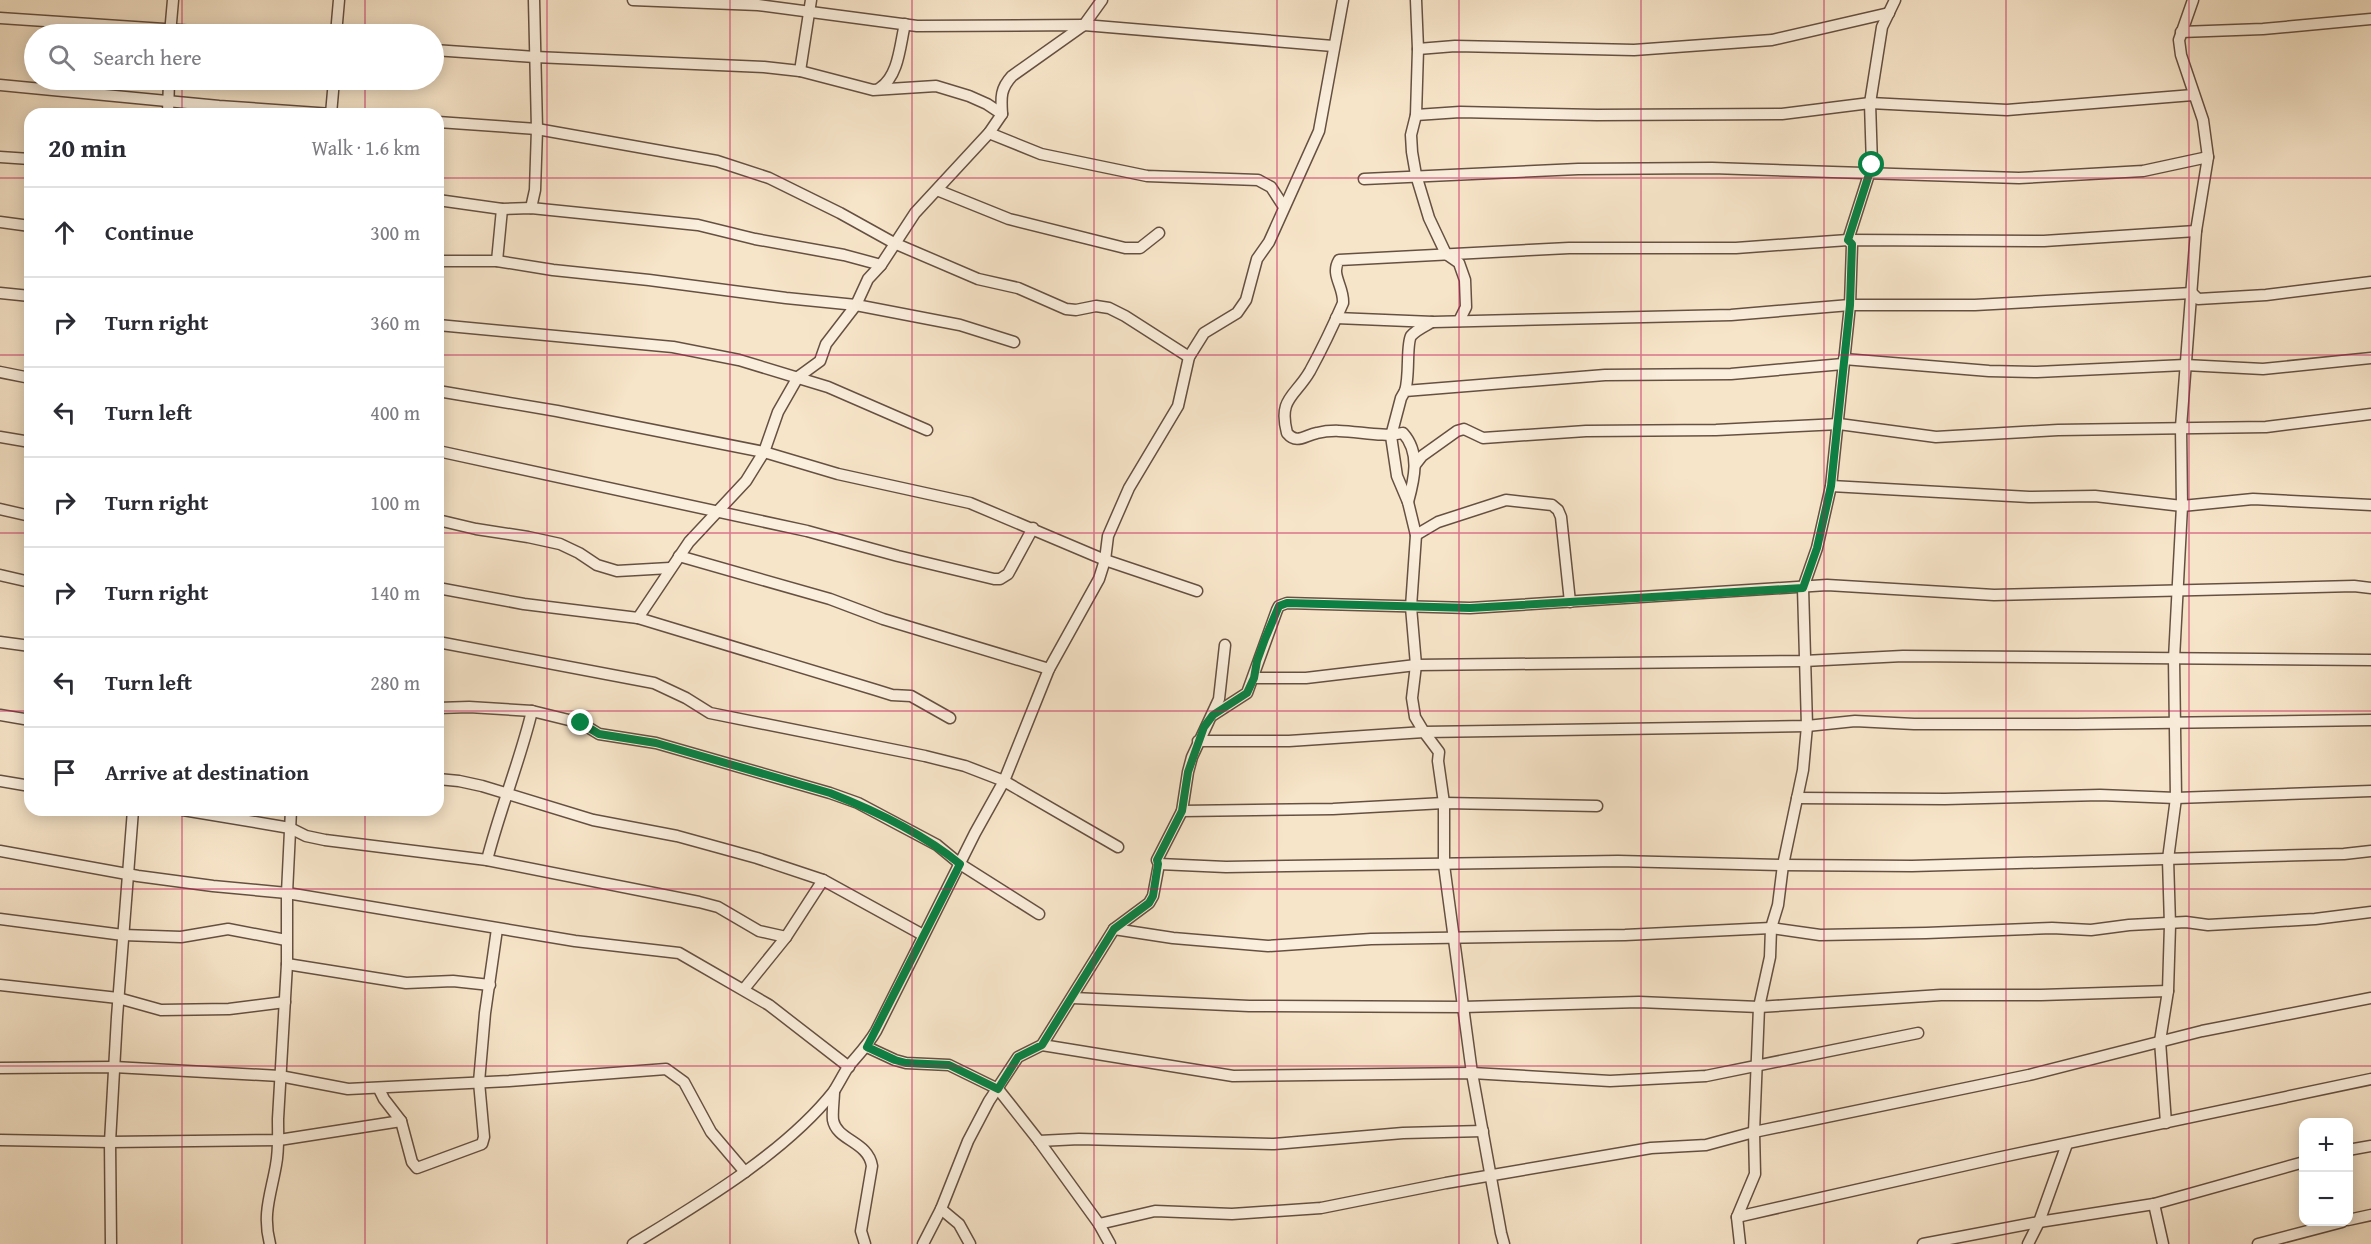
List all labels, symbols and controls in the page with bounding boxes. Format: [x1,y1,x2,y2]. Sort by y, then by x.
search box [24,24,444,90]
icon: search [45,41,78,74]
text: Search here [93,41,202,73]
text: 20 min [48,128,126,167]
text: Walk · 1.6 km [311,133,420,162]
route start [1858,151,1884,177]
icon: ahead [48,216,81,249]
text: Continue [105,216,194,248]
text: 300 m [370,218,420,247]
icon: right [48,306,81,339]
text: Turn right [105,306,208,338]
text: 360 m [370,308,420,337]
icon: left [48,396,81,429]
text: Turn left [105,396,192,428]
text: 400 m [370,398,420,427]
icon: right [48,486,81,519]
text: Turn right [105,486,208,518]
text: 100 m [370,488,420,517]
icon: right [48,576,81,609]
text: Turn right [105,576,208,608]
text: 140 m [370,578,420,607]
icon: left [48,666,81,699]
text: Turn left [105,666,192,698]
text: 280 m [370,668,420,697]
route end [567,709,593,735]
icon: arrive [48,756,81,789]
text: Arrive at destination [105,756,309,788]
map controls [2299,1118,2353,1226]
button: + [2299,1118,2353,1172]
button: − [2299,1172,2353,1226]

